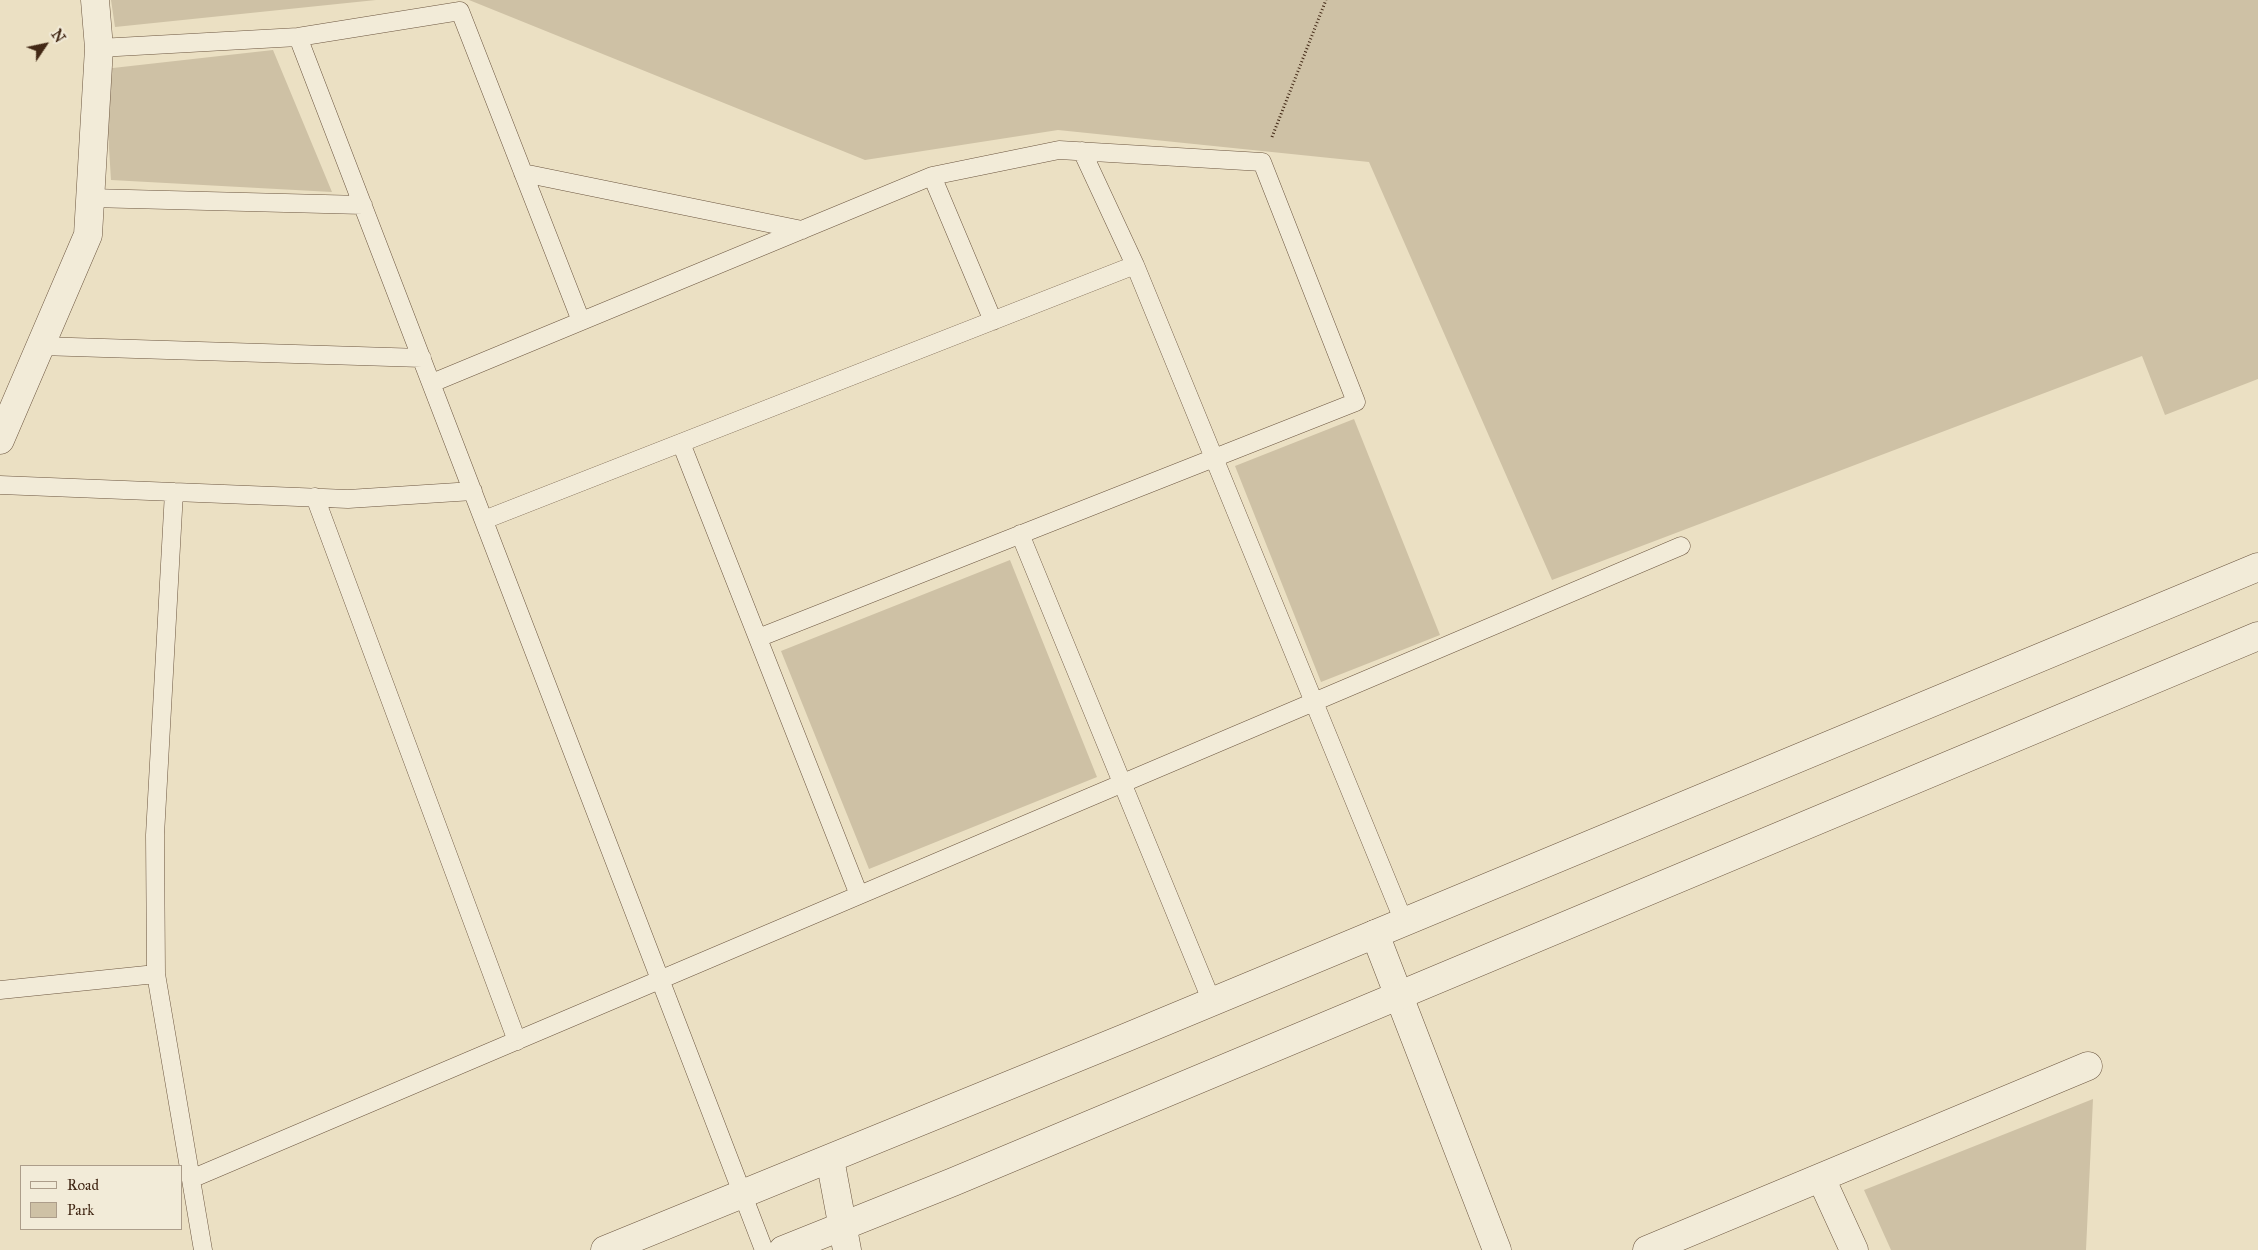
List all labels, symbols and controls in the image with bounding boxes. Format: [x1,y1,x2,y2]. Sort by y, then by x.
north arrow [20,20,70,70]
text: N [47,27,68,46]
legend [20,1165,182,1230]
text: Road [67,1176,99,1194]
text: Park [67,1201,94,1219]

